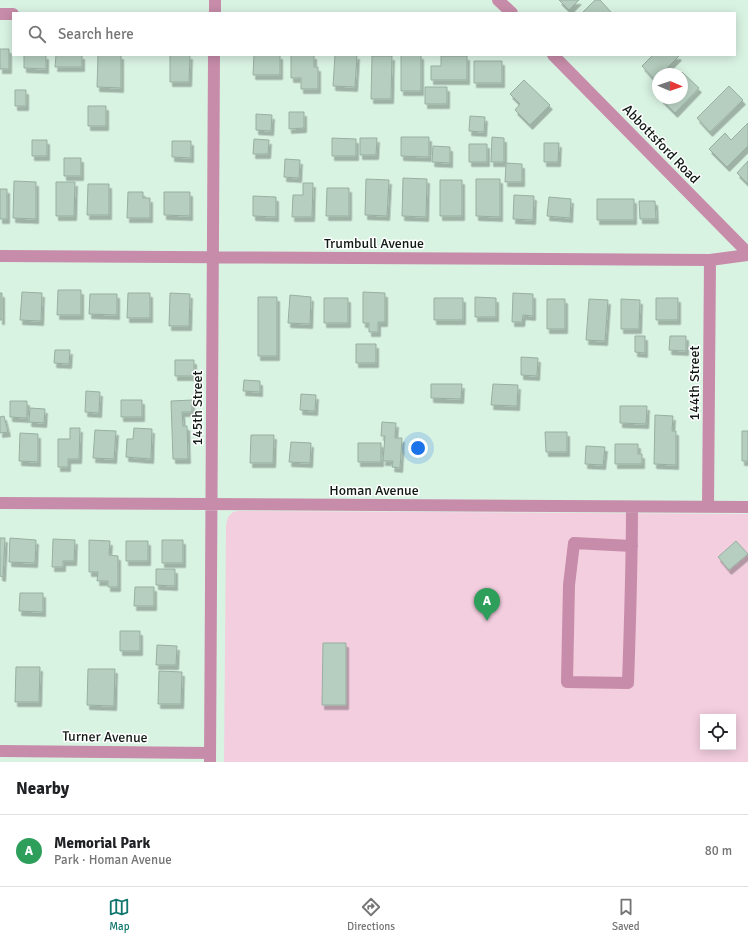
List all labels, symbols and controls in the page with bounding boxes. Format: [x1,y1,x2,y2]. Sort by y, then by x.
search box [12,12,736,56]
icon: search [26,23,48,45]
text: Search here [58,25,134,43]
north arrow [652,68,688,104]
street label: Abbottsford Road [619,101,703,187]
street label: Trumbull Avenue [324,235,424,252]
street label: 144th Street [686,346,703,420]
street label: 145th Street [189,371,206,445]
your location [408,438,428,458]
street label: Homan Avenue [329,482,419,499]
pin: A [474,588,500,621]
map controls [700,714,736,750]
button: locate [700,714,736,750]
street label: Turner Avenue [62,728,148,746]
text: Nearby [16,778,69,799]
text: Memorial Park [54,834,150,852]
text: A [25,843,33,859]
text: 80 m [705,843,732,859]
text: Park · Homan Avenue [54,852,172,868]
tab: Map [108,896,130,933]
tab: Directions [347,896,395,933]
tab: Saved [612,896,640,933]

